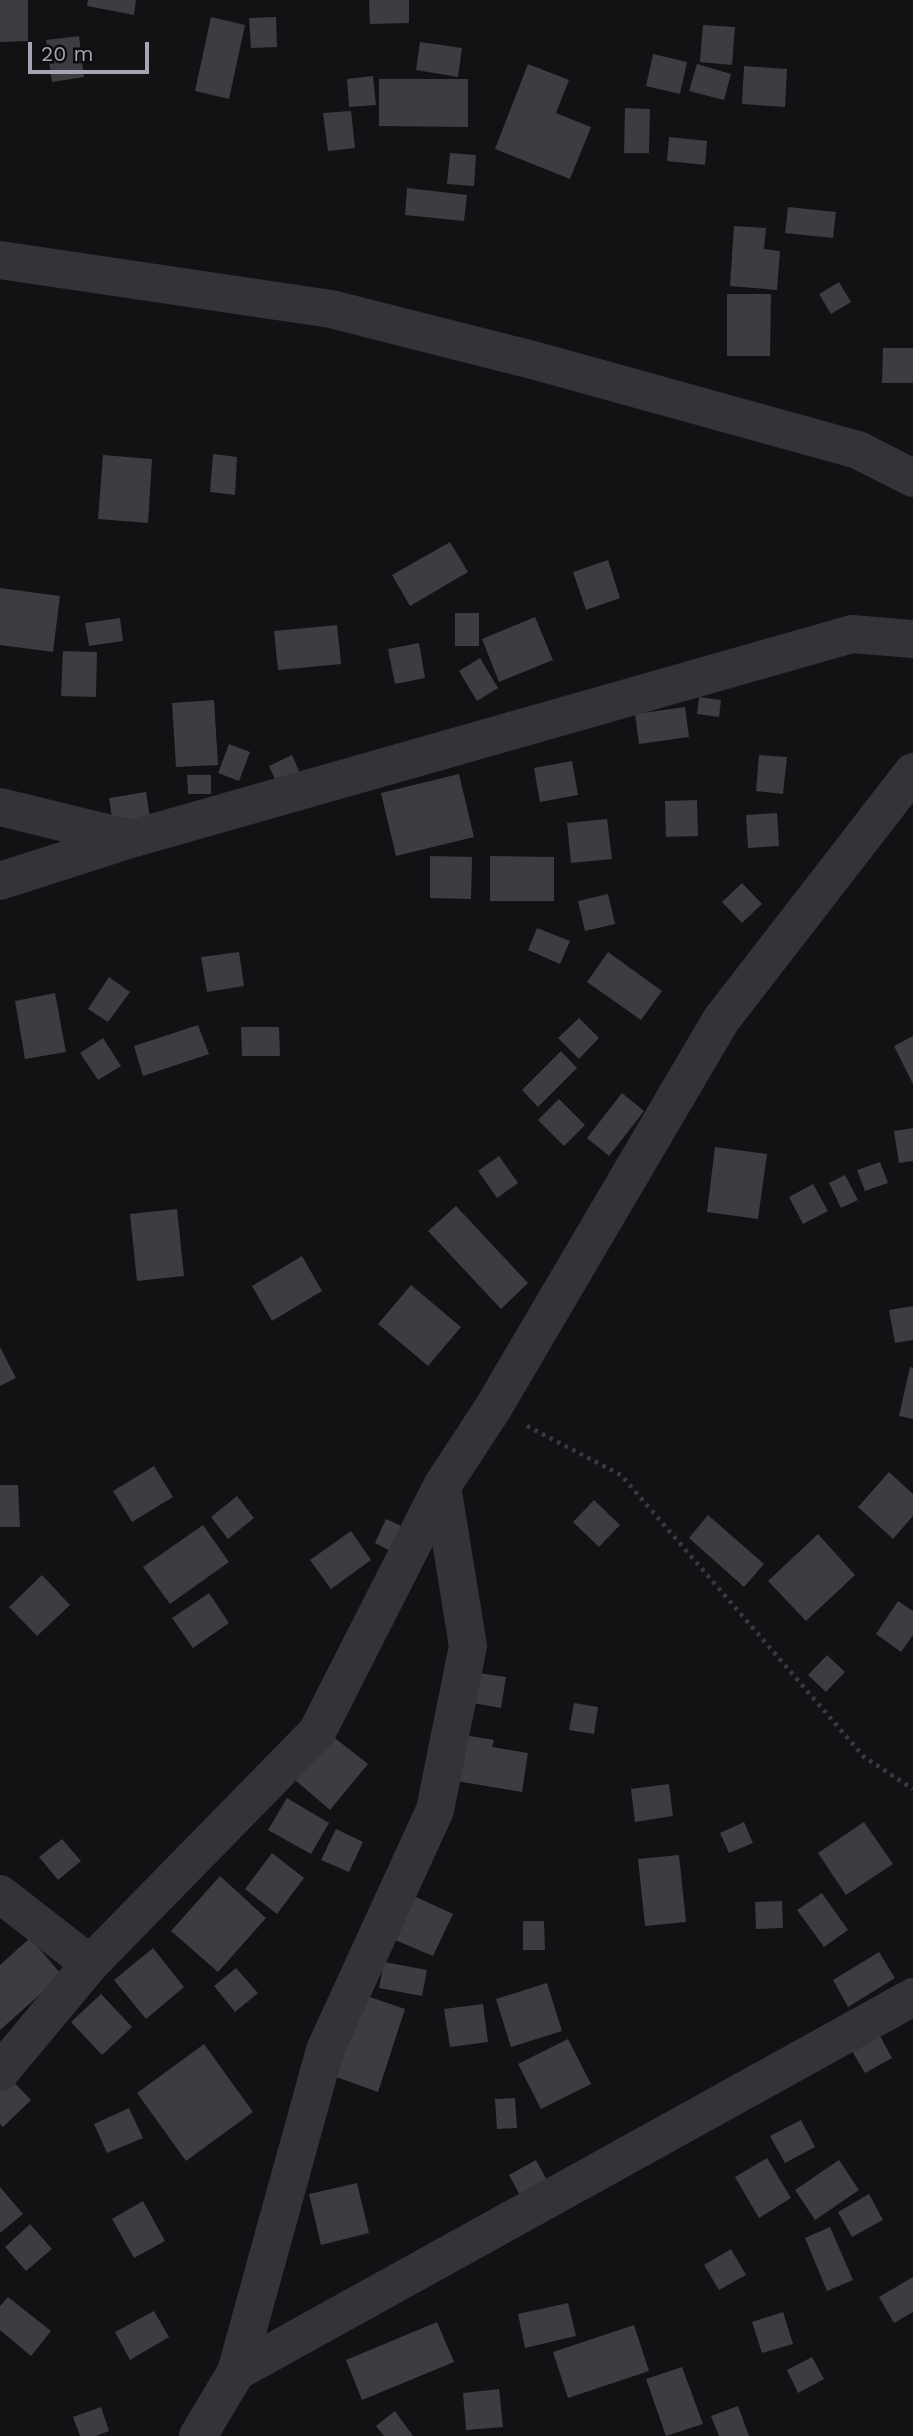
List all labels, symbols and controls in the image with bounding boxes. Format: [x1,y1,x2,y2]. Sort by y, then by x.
scale bar [32,28,152,72]
text: 20 m [41,41,93,66]

